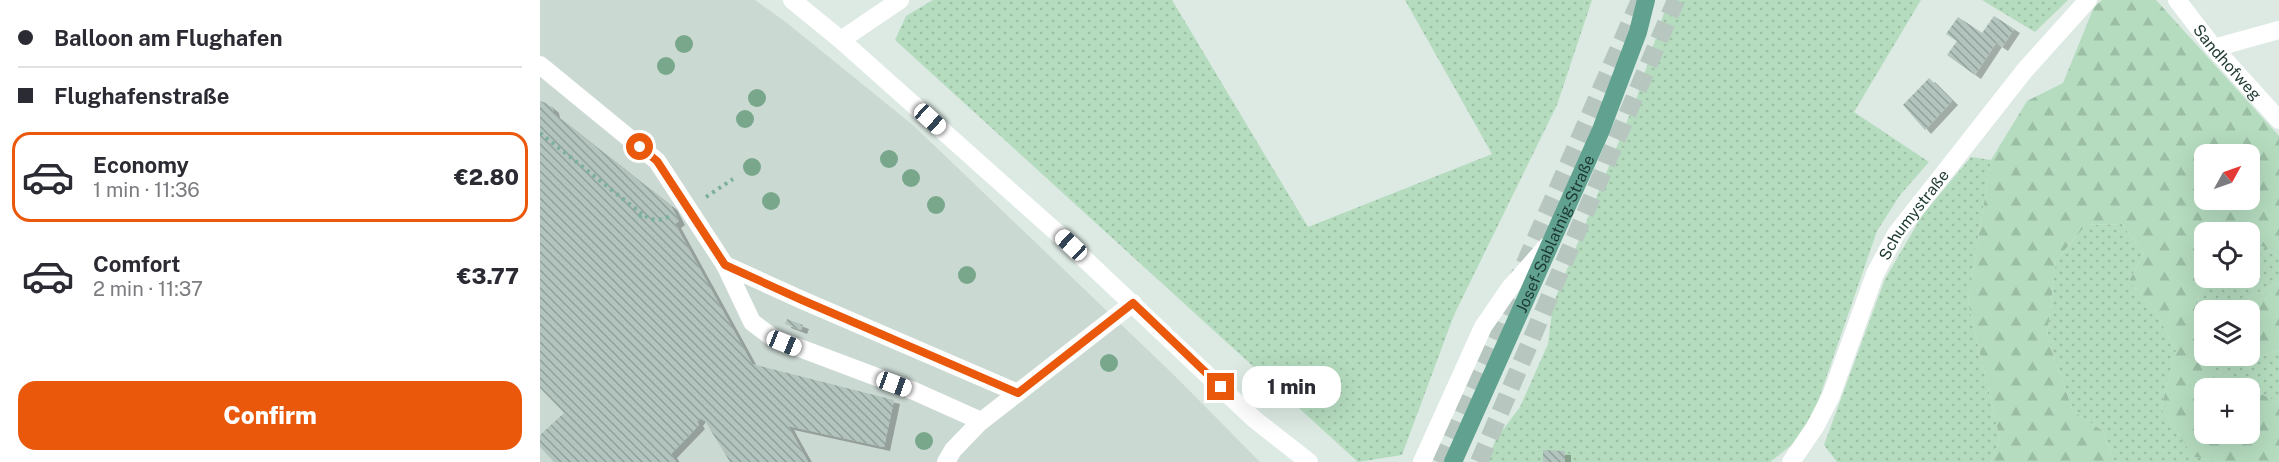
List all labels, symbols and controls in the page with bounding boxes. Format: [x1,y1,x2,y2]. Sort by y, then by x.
street label: Sandhofweg [2189,21,2265,104]
text: Balloon am Flughafen [54,25,283,51]
text: Flughafenstraße [54,83,229,109]
car [911,100,949,138]
route start [626,133,653,160]
north arrow [2194,144,2260,210]
map controls [2194,144,2260,444]
icon: car [21,150,75,204]
text: Economy [93,152,189,178]
street label: Josef-Sablatnig-Straße [1512,152,1599,316]
text: €2.80 [454,164,519,190]
street label: Schumystraße [1875,166,1953,263]
text: 1 min · 11:36 [93,178,200,202]
button: locate [2194,222,2260,288]
car [1052,226,1090,264]
icon: car [21,249,75,303]
text: Comfort [93,251,180,277]
text: €3.77 [457,263,519,289]
text: 2 min · 11:37 [93,277,203,301]
button: layers [2194,300,2260,366]
car [764,328,804,358]
callout: 1 min [1242,366,1341,408]
car [874,369,914,399]
route end [1207,373,1234,400]
text: 1 min [1267,375,1316,399]
button: + [2194,378,2260,444]
button: Confirm [18,381,522,450]

